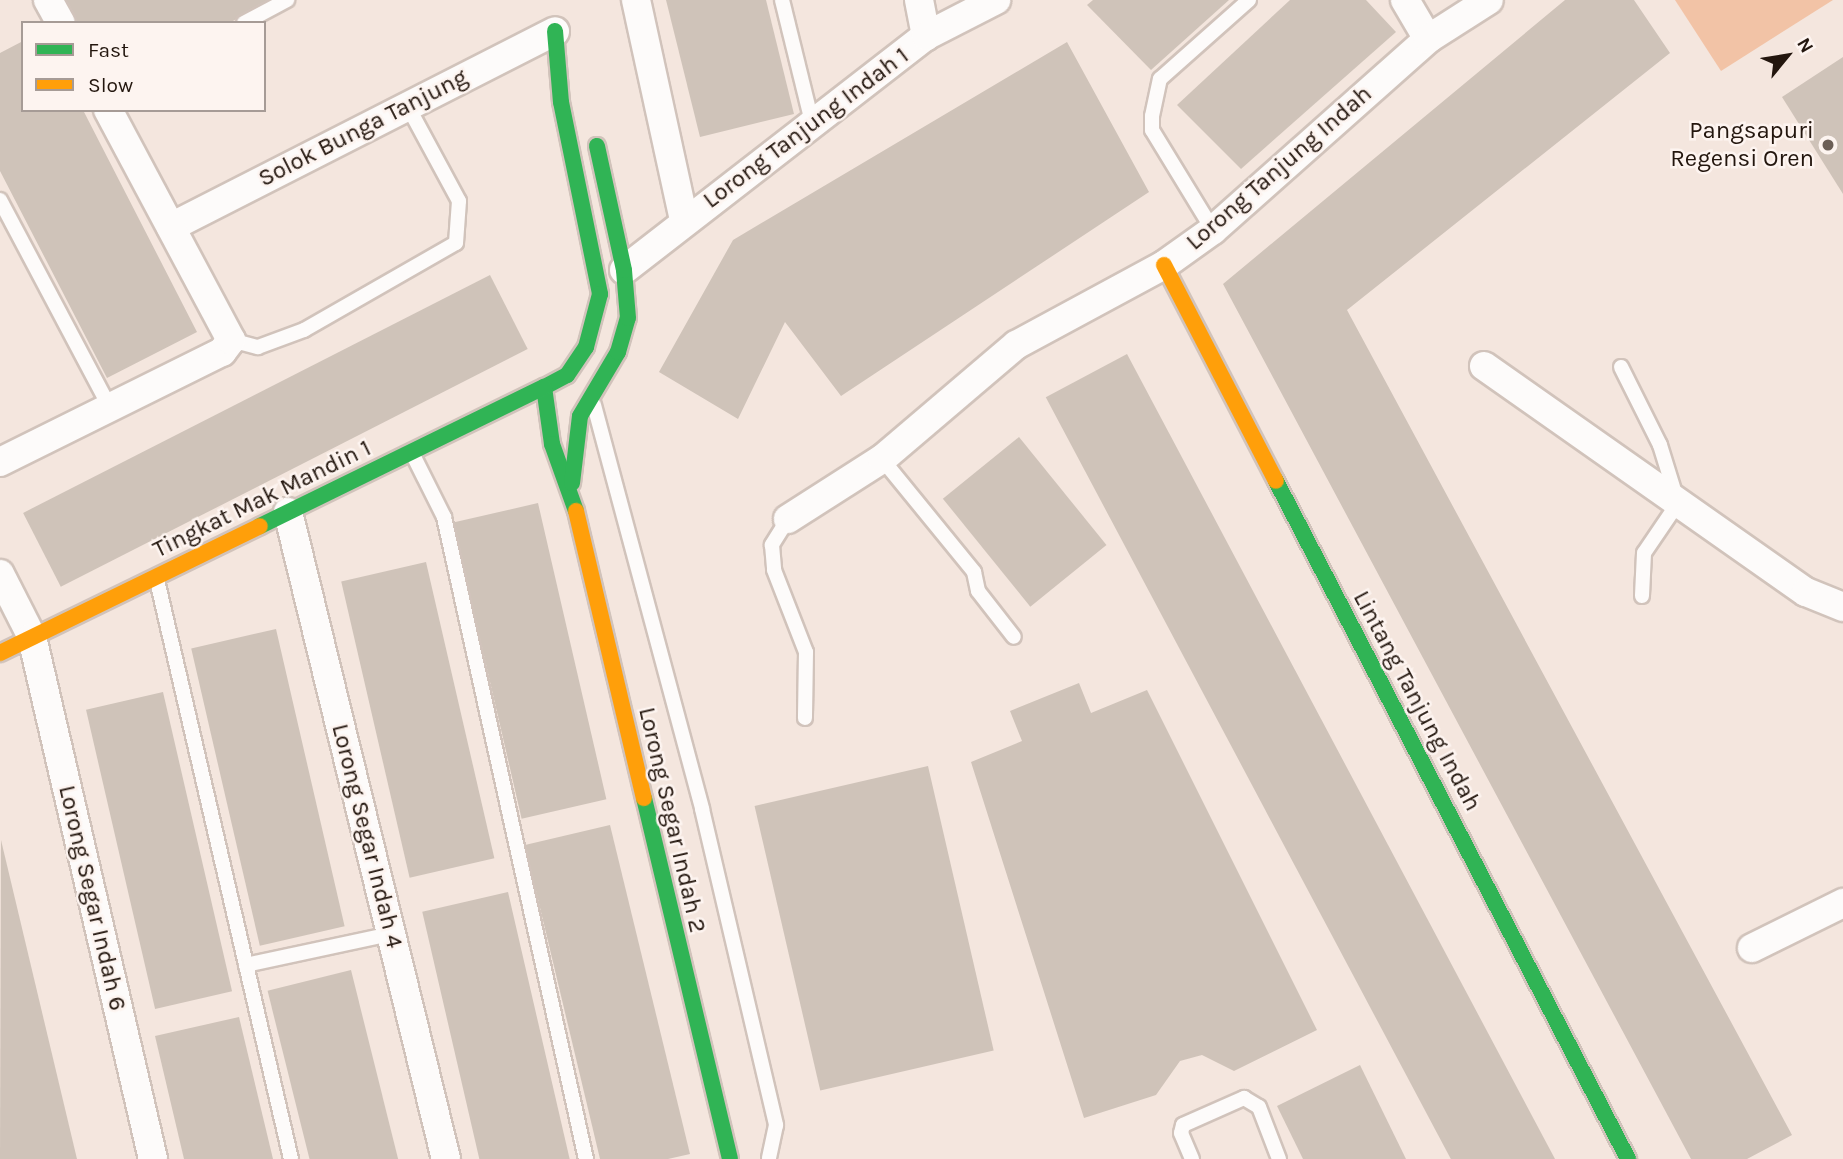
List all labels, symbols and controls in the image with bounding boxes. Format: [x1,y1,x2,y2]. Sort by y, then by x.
legend [21,21,266,112]
north arrow [1752,21,1822,91]
text: N [1792,34,1818,57]
text: Fast [88,38,129,62]
street label: Lorong Tanjung Indah 1 [697,41,915,215]
street label: Solok Bunga Tanjung [254,63,472,193]
text: Slow [88,73,133,97]
street label: Lorong Tanjung Indah [1180,80,1378,256]
place label: Pangsapuri Regensi Oren [1670,117,1814,173]
marker: Pangsapuri Regensi Oren [1820,137,1836,153]
street label: Tingkat Mak Mandin 1 [148,434,376,564]
street label: Lintang Tanjung Indah [1347,586,1487,816]
street label: Lorong Segar Indah 2 [632,704,712,936]
street label: Lorong Segar Indah 4 [325,721,409,951]
street label: Lorong Segar Indah 6 [52,783,132,1013]

